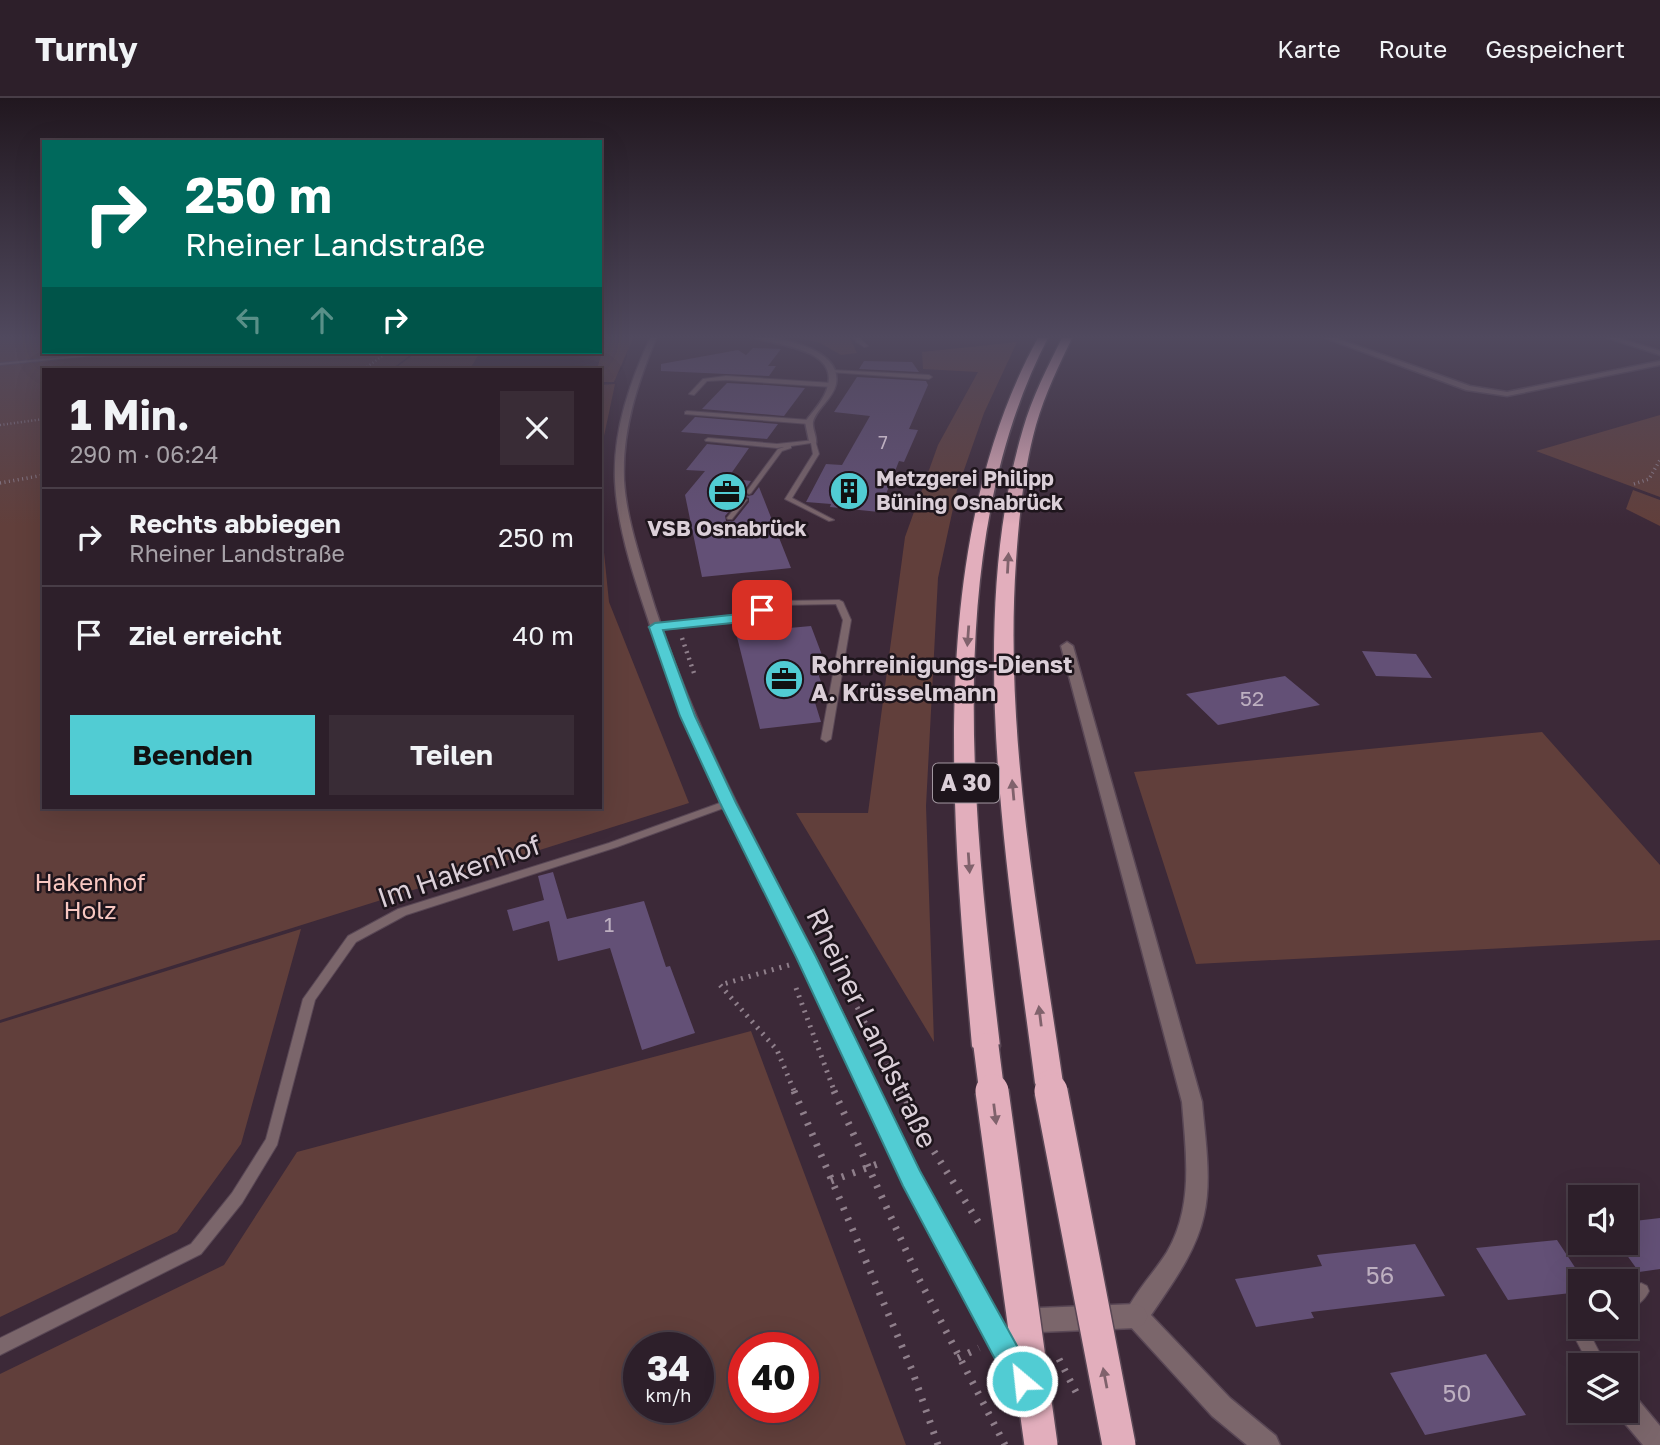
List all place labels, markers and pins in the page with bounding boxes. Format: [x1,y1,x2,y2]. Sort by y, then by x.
place label: Metzgerei Philipp Büning Osnabrück [876,465,1063,515]
building icon: Metzgerei Philipp Büning Osnabrück [828,470,870,512]
office icon: VSB Osnabrück [706,471,748,513]
place label: VSB Osnabrück [647,515,807,541]
pin [732,580,792,640]
place label: Rohrreinigungs-Dienst A. Krüsselmann [811,649,1073,706]
office icon: Rohrreinigungs-Dienst A. Krüsselmann [763,658,805,700]

